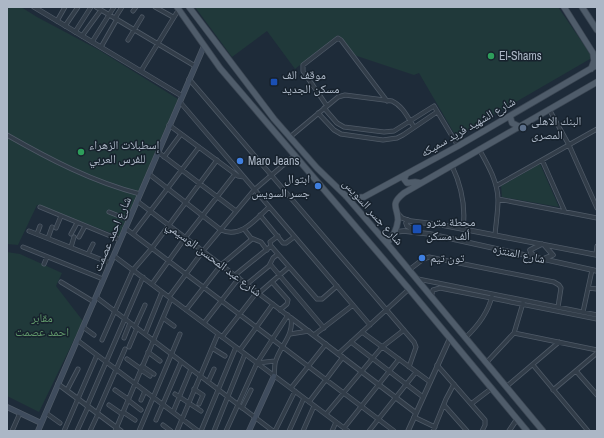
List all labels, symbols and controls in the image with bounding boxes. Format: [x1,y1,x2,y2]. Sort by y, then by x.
place label: El-Shams [499,48,542,64]
marker: El-Shams [486,51,496,61]
place label: موقف الف مسكن الجديد [282,67,340,97]
marker: موقف الف مسكن الجديد [269,77,279,87]
street label: شارع الشهيد فريد سميكه [418,93,518,161]
place label: البنك الاهلى المصرى [531,113,581,143]
marker: البنك الاهلى المصرى [518,123,528,133]
place label: إسطبلات الزهراء للفرس العربي [89,137,160,169]
marker: إسطبلات الزهراء للفرس العربي [76,147,86,157]
place label: Maro Jeans [248,153,299,169]
marker: Maro Jeans [235,156,245,166]
place label: ابتوال جسر السويس [252,171,310,201]
street label: شارع جسر السويس [339,175,407,249]
marker: ابتوال جسر السويس [313,181,323,191]
street label: شارع احمد عصمت [89,194,135,274]
place label: محطة مترو ألف مسكن [426,214,475,244]
street label: شارع عبد المحسن الوسيمي [162,218,265,302]
marker: محطة مترو ألف مسكن [411,223,423,235]
street label: شارع المنتزه [491,241,547,267]
place label: تون تيم [430,250,465,266]
marker: تون تيم [417,253,427,263]
park label: مقابر احمد عصمت [15,310,69,340]

